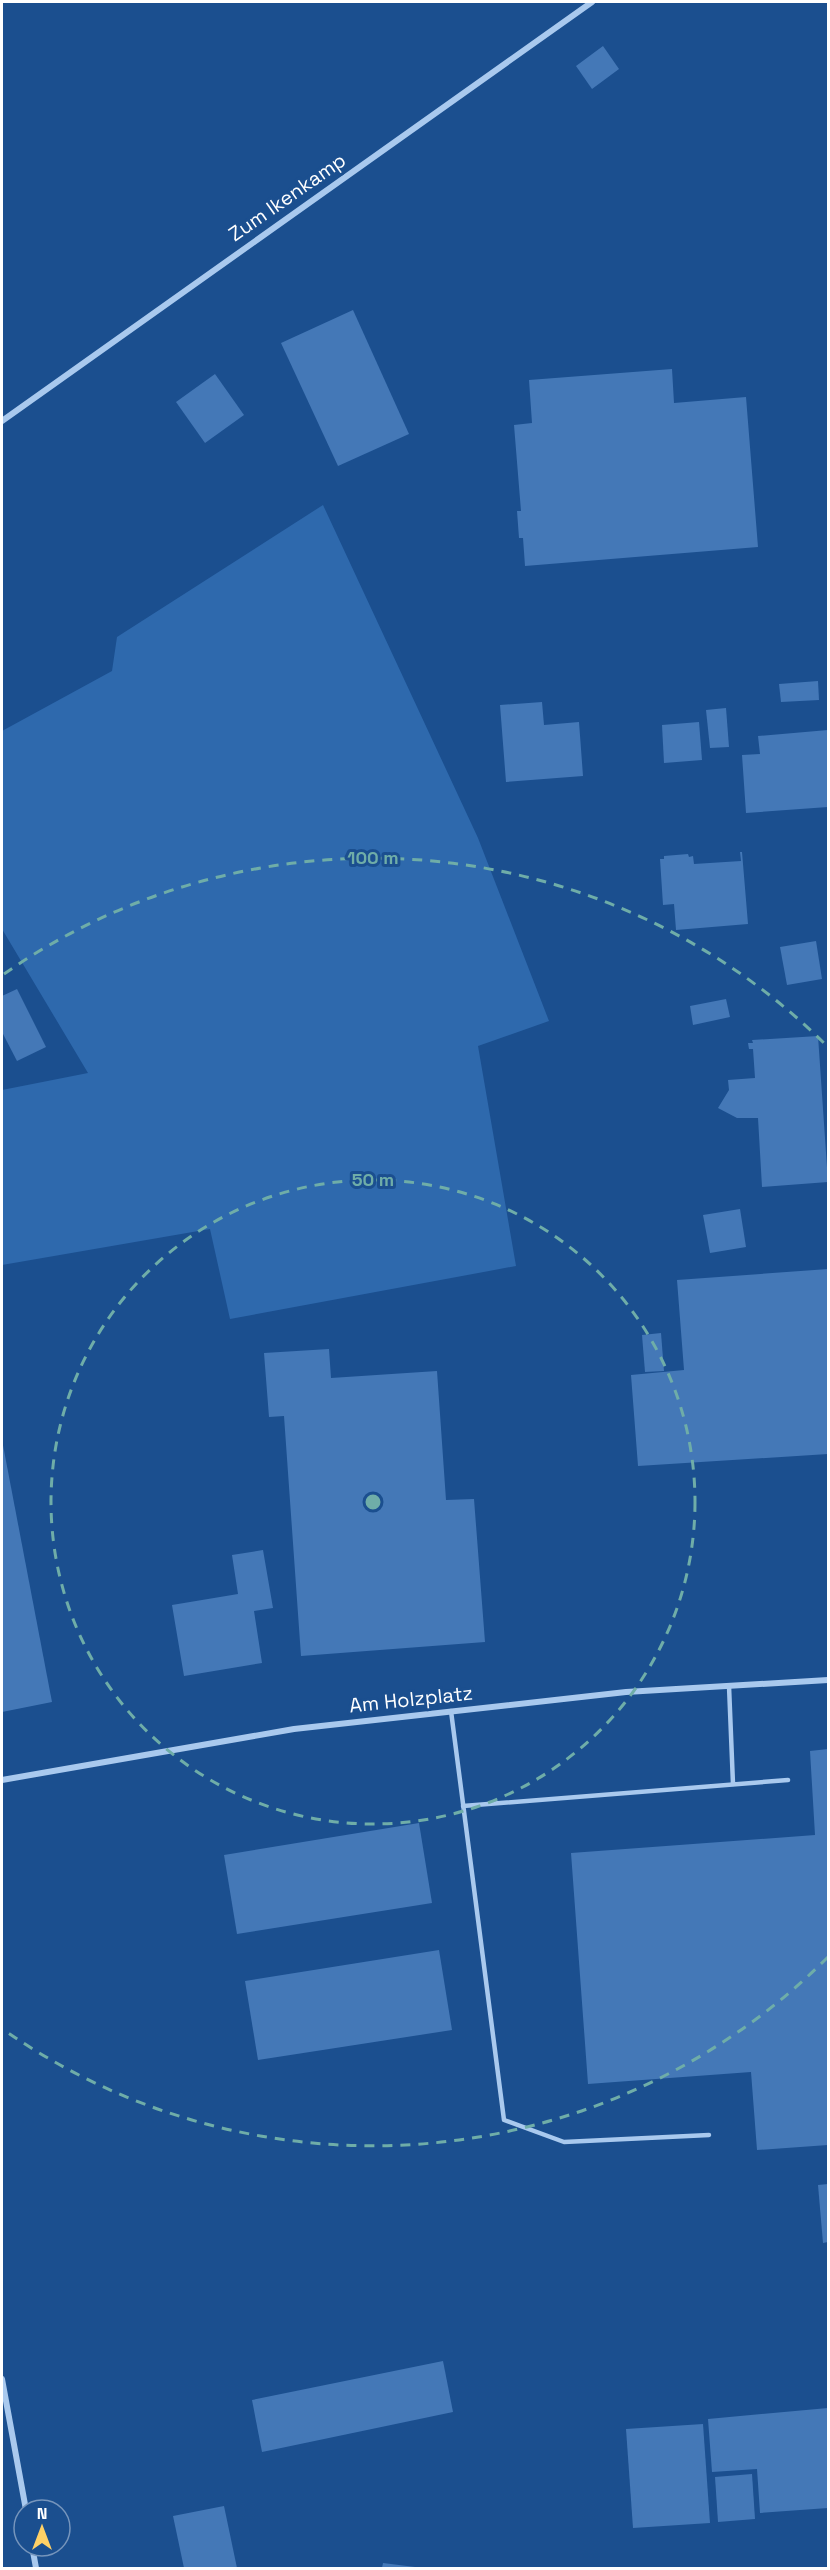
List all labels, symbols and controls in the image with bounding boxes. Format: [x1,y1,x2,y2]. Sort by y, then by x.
street label: Zum Ikenkamp [223,147,351,247]
text: 100 m [347,846,399,869]
text: 50 m [352,1168,394,1191]
centre of rings [363,1492,383,1512]
street label: Am Holzplatz [348,1680,474,1718]
north arrow [12,2498,72,2558]
text: N [37,2503,47,2524]

